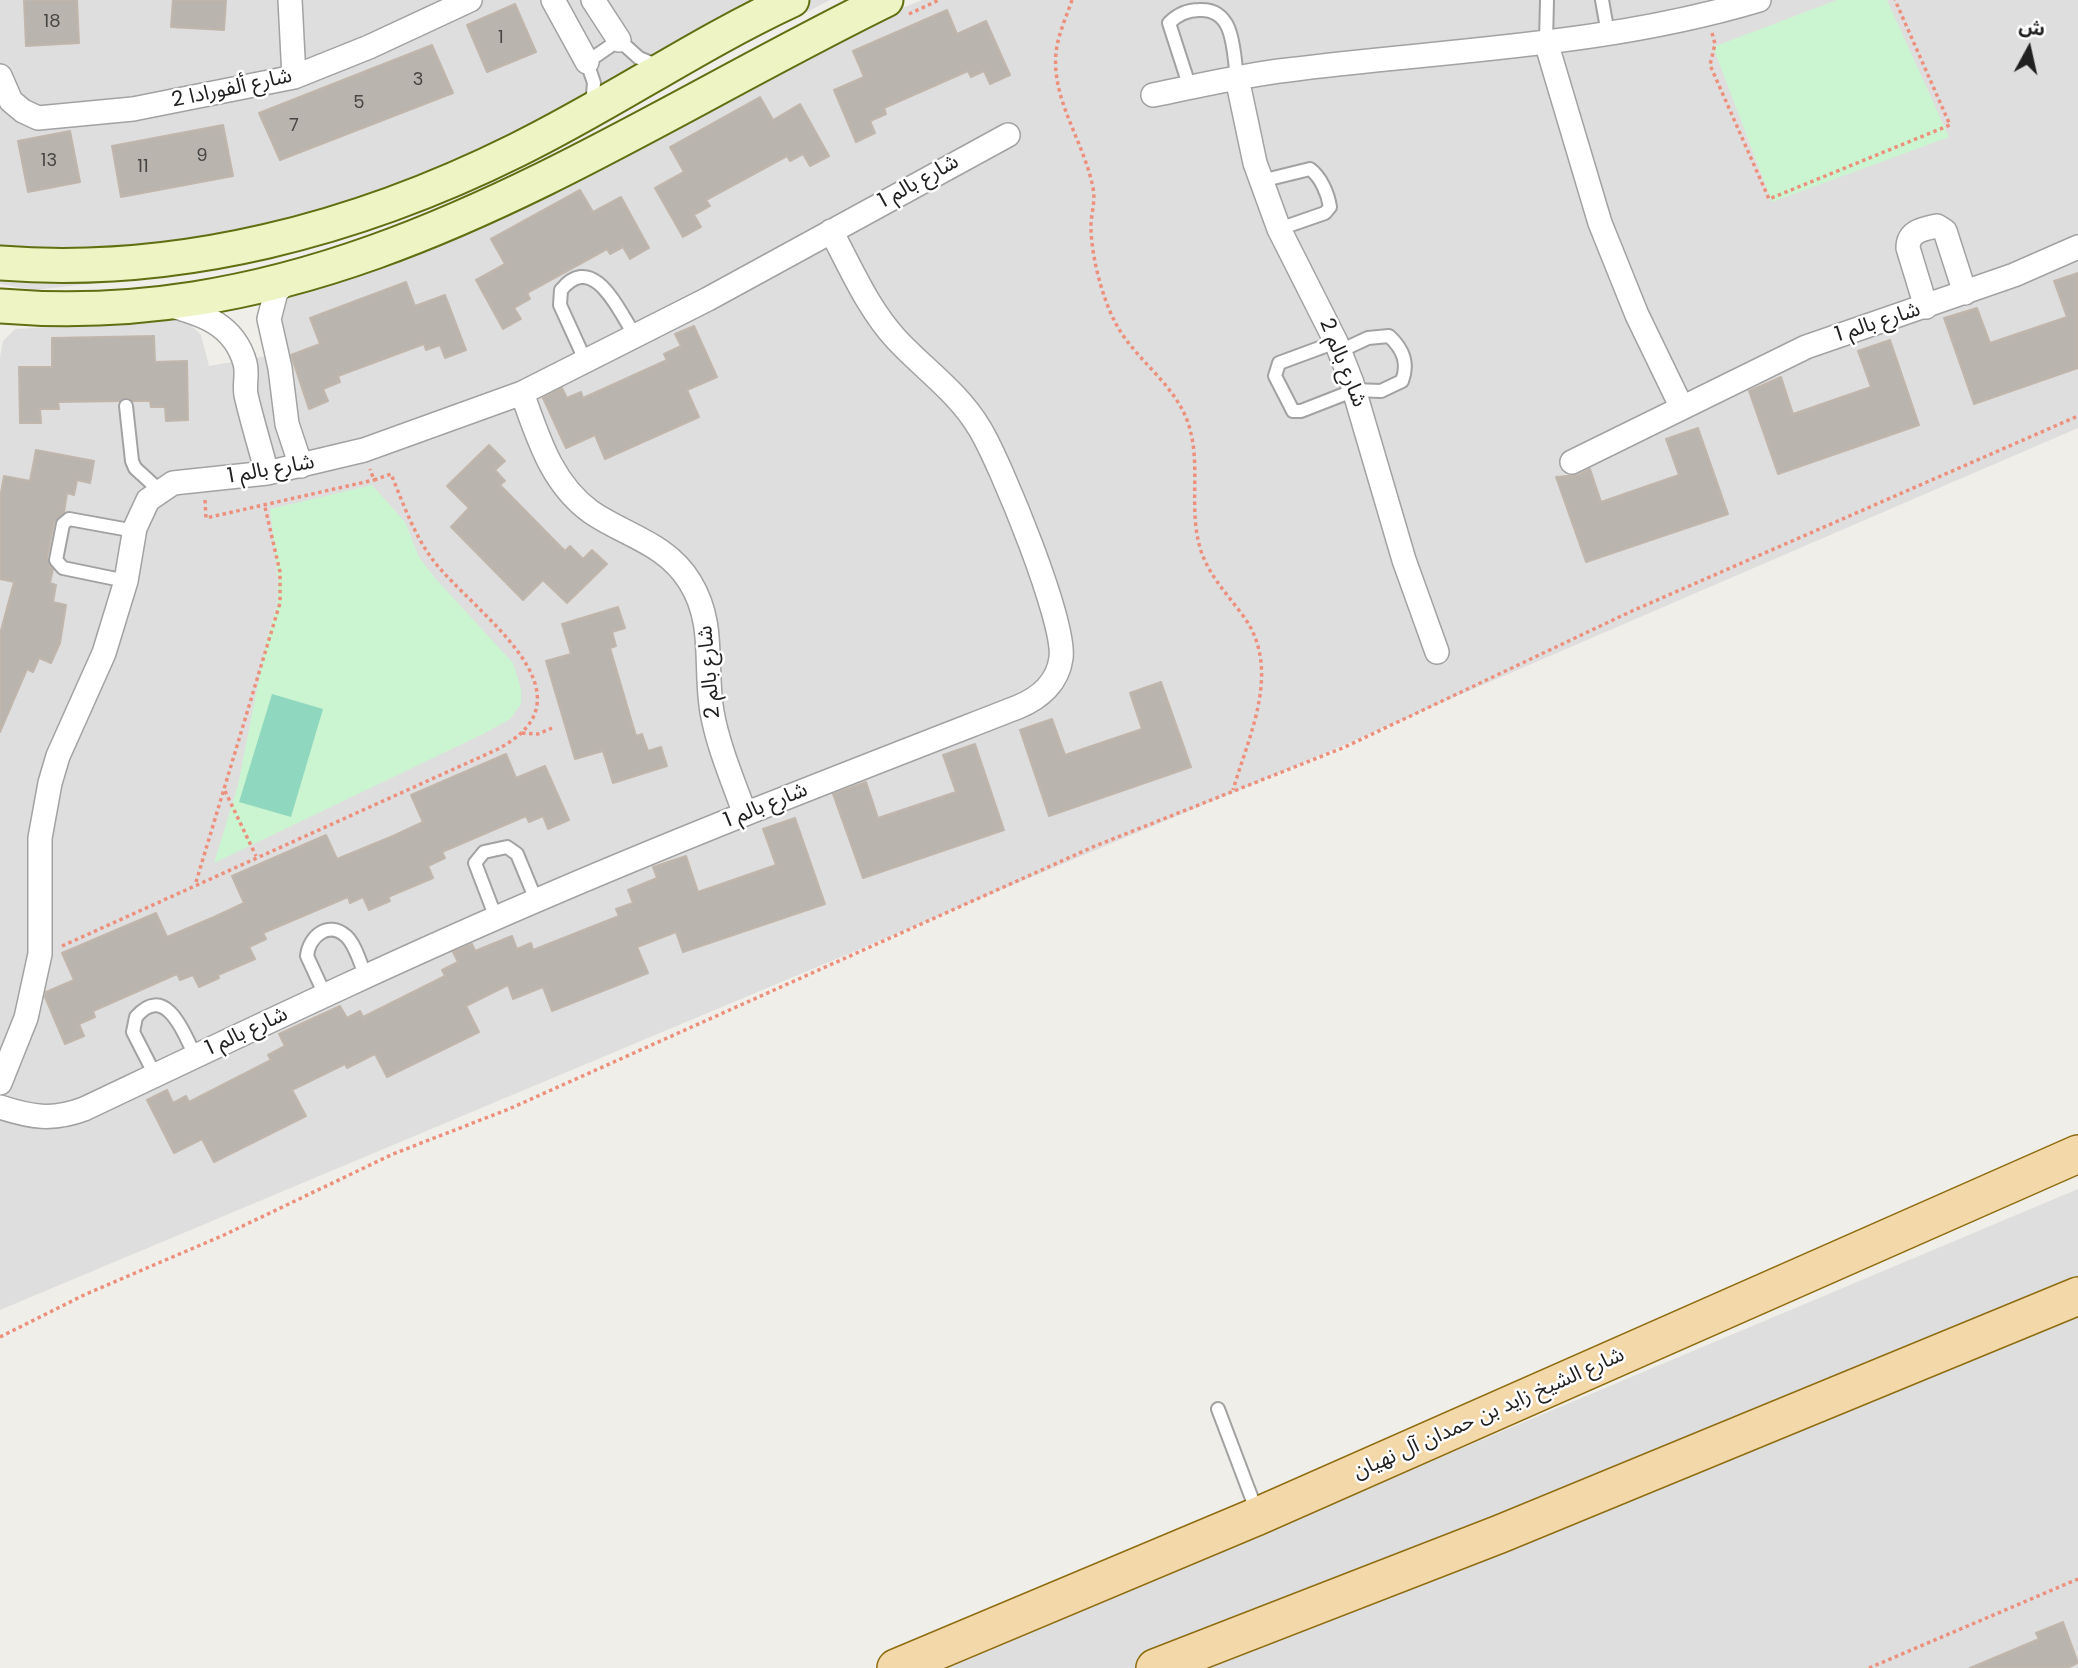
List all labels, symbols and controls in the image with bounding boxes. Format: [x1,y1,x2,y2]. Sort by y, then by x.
house number: 18 [43,11,61,33]
text: ش [2017,13,2047,43]
north arrow [1994,14,2064,84]
house number: 1 [498,27,504,49]
street label: شارع ألفورادا 2 [170,64,294,114]
house number: 3 [413,69,423,91]
house number: 5 [353,92,365,114]
house number: 7 [289,115,299,137]
house number: 9 [196,145,208,167]
house number: 13 [41,150,57,172]
street label: شارع بالم 1 [874,150,964,214]
house number: 11 [137,156,149,178]
street label: شارع بالم 1 [1832,297,1924,349]
street label: شارع بالم 2 [1313,315,1371,411]
street label: شارع بالم 1 [226,450,316,490]
street label: شارع بالم 2 [693,624,727,720]
street label: شارع بالم 1 [721,778,811,834]
street label: شارع بالم 1 [202,1002,292,1062]
street label: شارع الشيخ زايد بن حمدان آل نهيان [1350,1343,1628,1485]

